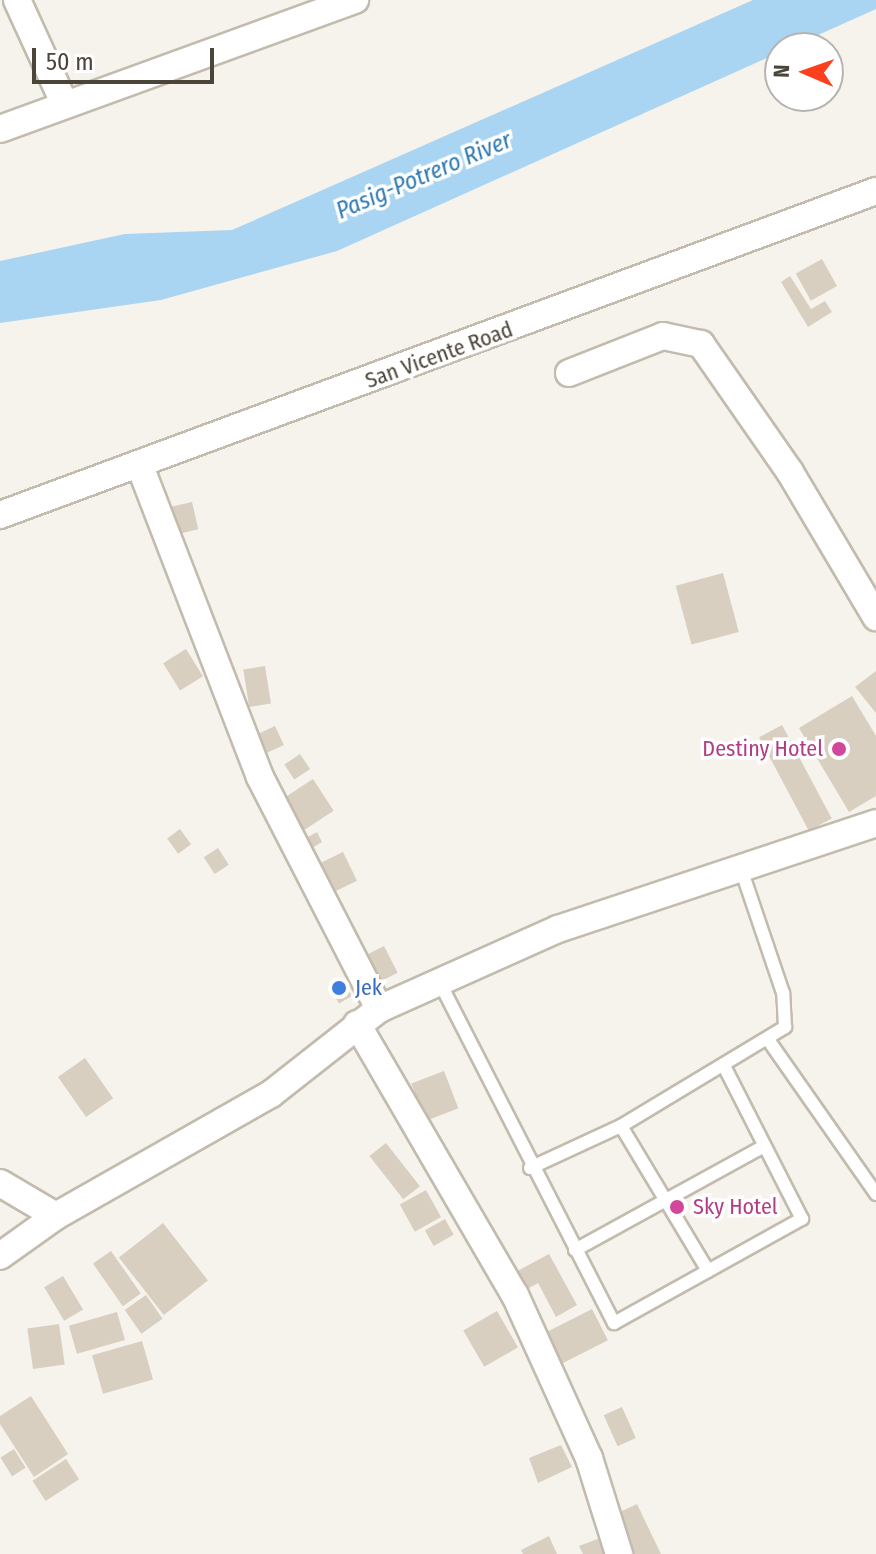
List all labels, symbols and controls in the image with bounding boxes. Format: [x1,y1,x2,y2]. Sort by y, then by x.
scale bar [36,32,218,82]
north arrow [764,32,844,112]
text: 50 m [46,48,94,76]
text: N [768,64,795,78]
water label: Pasig-Potrero River [332,126,516,226]
street label: San Vicente Road [362,316,516,394]
place label: Destiny Hotel [702,736,823,762]
marker: Destiny Hotel [830,740,848,758]
place label: Jek [355,975,382,1001]
marker: Jek [330,979,348,997]
place label: Sky Hotel [693,1194,778,1220]
marker: Sky Hotel [668,1198,686,1216]

